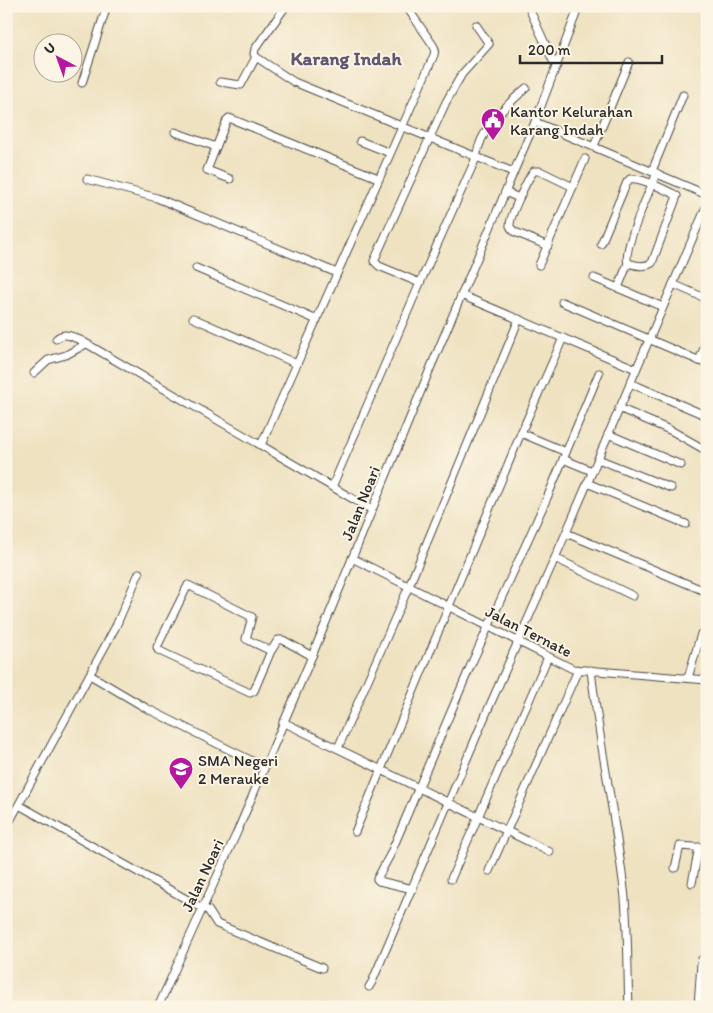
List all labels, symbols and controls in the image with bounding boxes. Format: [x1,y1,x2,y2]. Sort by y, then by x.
north arrow [32,32,82,82]
scale bar [520,32,663,64]
text: U [41,39,59,58]
text: 200 m [528,41,571,59]
district label: Karang Indah [290,47,402,70]
place label: Kantor Kelurahan Karang Indah [510,102,633,139]
public building icon: Kantor Kelurahan Karang Indah [480,107,506,141]
street label: Jalan Noari [337,463,384,543]
street label: Jalan Ternate [482,602,575,661]
place label: SMA Negeri 2 Merauke [198,751,278,788]
school or university icon: SMA Negeri 2 Merauke [168,756,194,790]
street label: Jalan Noari [177,836,228,915]

